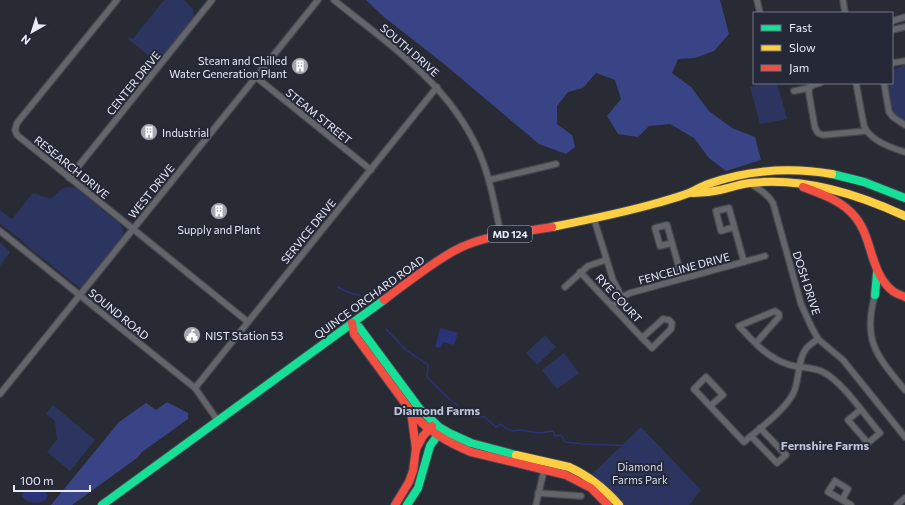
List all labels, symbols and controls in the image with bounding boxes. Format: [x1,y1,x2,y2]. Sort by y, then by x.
north arrow [12,12,52,52]
legend [753,12,893,84]
text: Fast [789,20,812,34]
street label: SOUTH DRIVE [378,21,442,79]
text: N [18,33,33,48]
text: Slow [789,40,816,54]
street label: CENTER DRIVE [103,49,163,117]
place label: Steam and Chilled Water Generation Plant [169,54,287,80]
building icon: Steam and Chilled Water Generation Plant [290,56,310,76]
text: Jam [789,60,809,75]
street label: STEAM STREET [283,85,355,147]
building icon: Industrial [139,122,159,142]
place label: Industrial [162,126,209,139]
street label: RESEARCH DRIVE [32,133,112,201]
street label: WEST DRIVE [125,161,177,221]
street label: SERVICE DRIVE [278,196,338,266]
building icon: Supply and Plant [209,201,229,221]
place label: Supply and Plant [178,223,261,236]
road number: MD 124 [488,226,532,242]
street label: DOSH DRIVE [791,249,823,317]
street label: FENCELINE DRIVE [637,250,731,286]
street label: QUINCE ORCHARD ROAD [311,253,427,341]
street label: RYE COURT [593,271,645,325]
street label: SOUND ROAD [86,286,152,342]
public building icon: NIST Station 53 [182,325,202,345]
place label: NIST Station 53 [205,329,283,342]
district label: Diamond Farms [394,403,481,417]
district label: Fernshire Farms [781,438,870,452]
park label: Diamond Farms Park [612,460,668,486]
scale bar [14,467,90,493]
text: 100 m [20,473,54,487]

